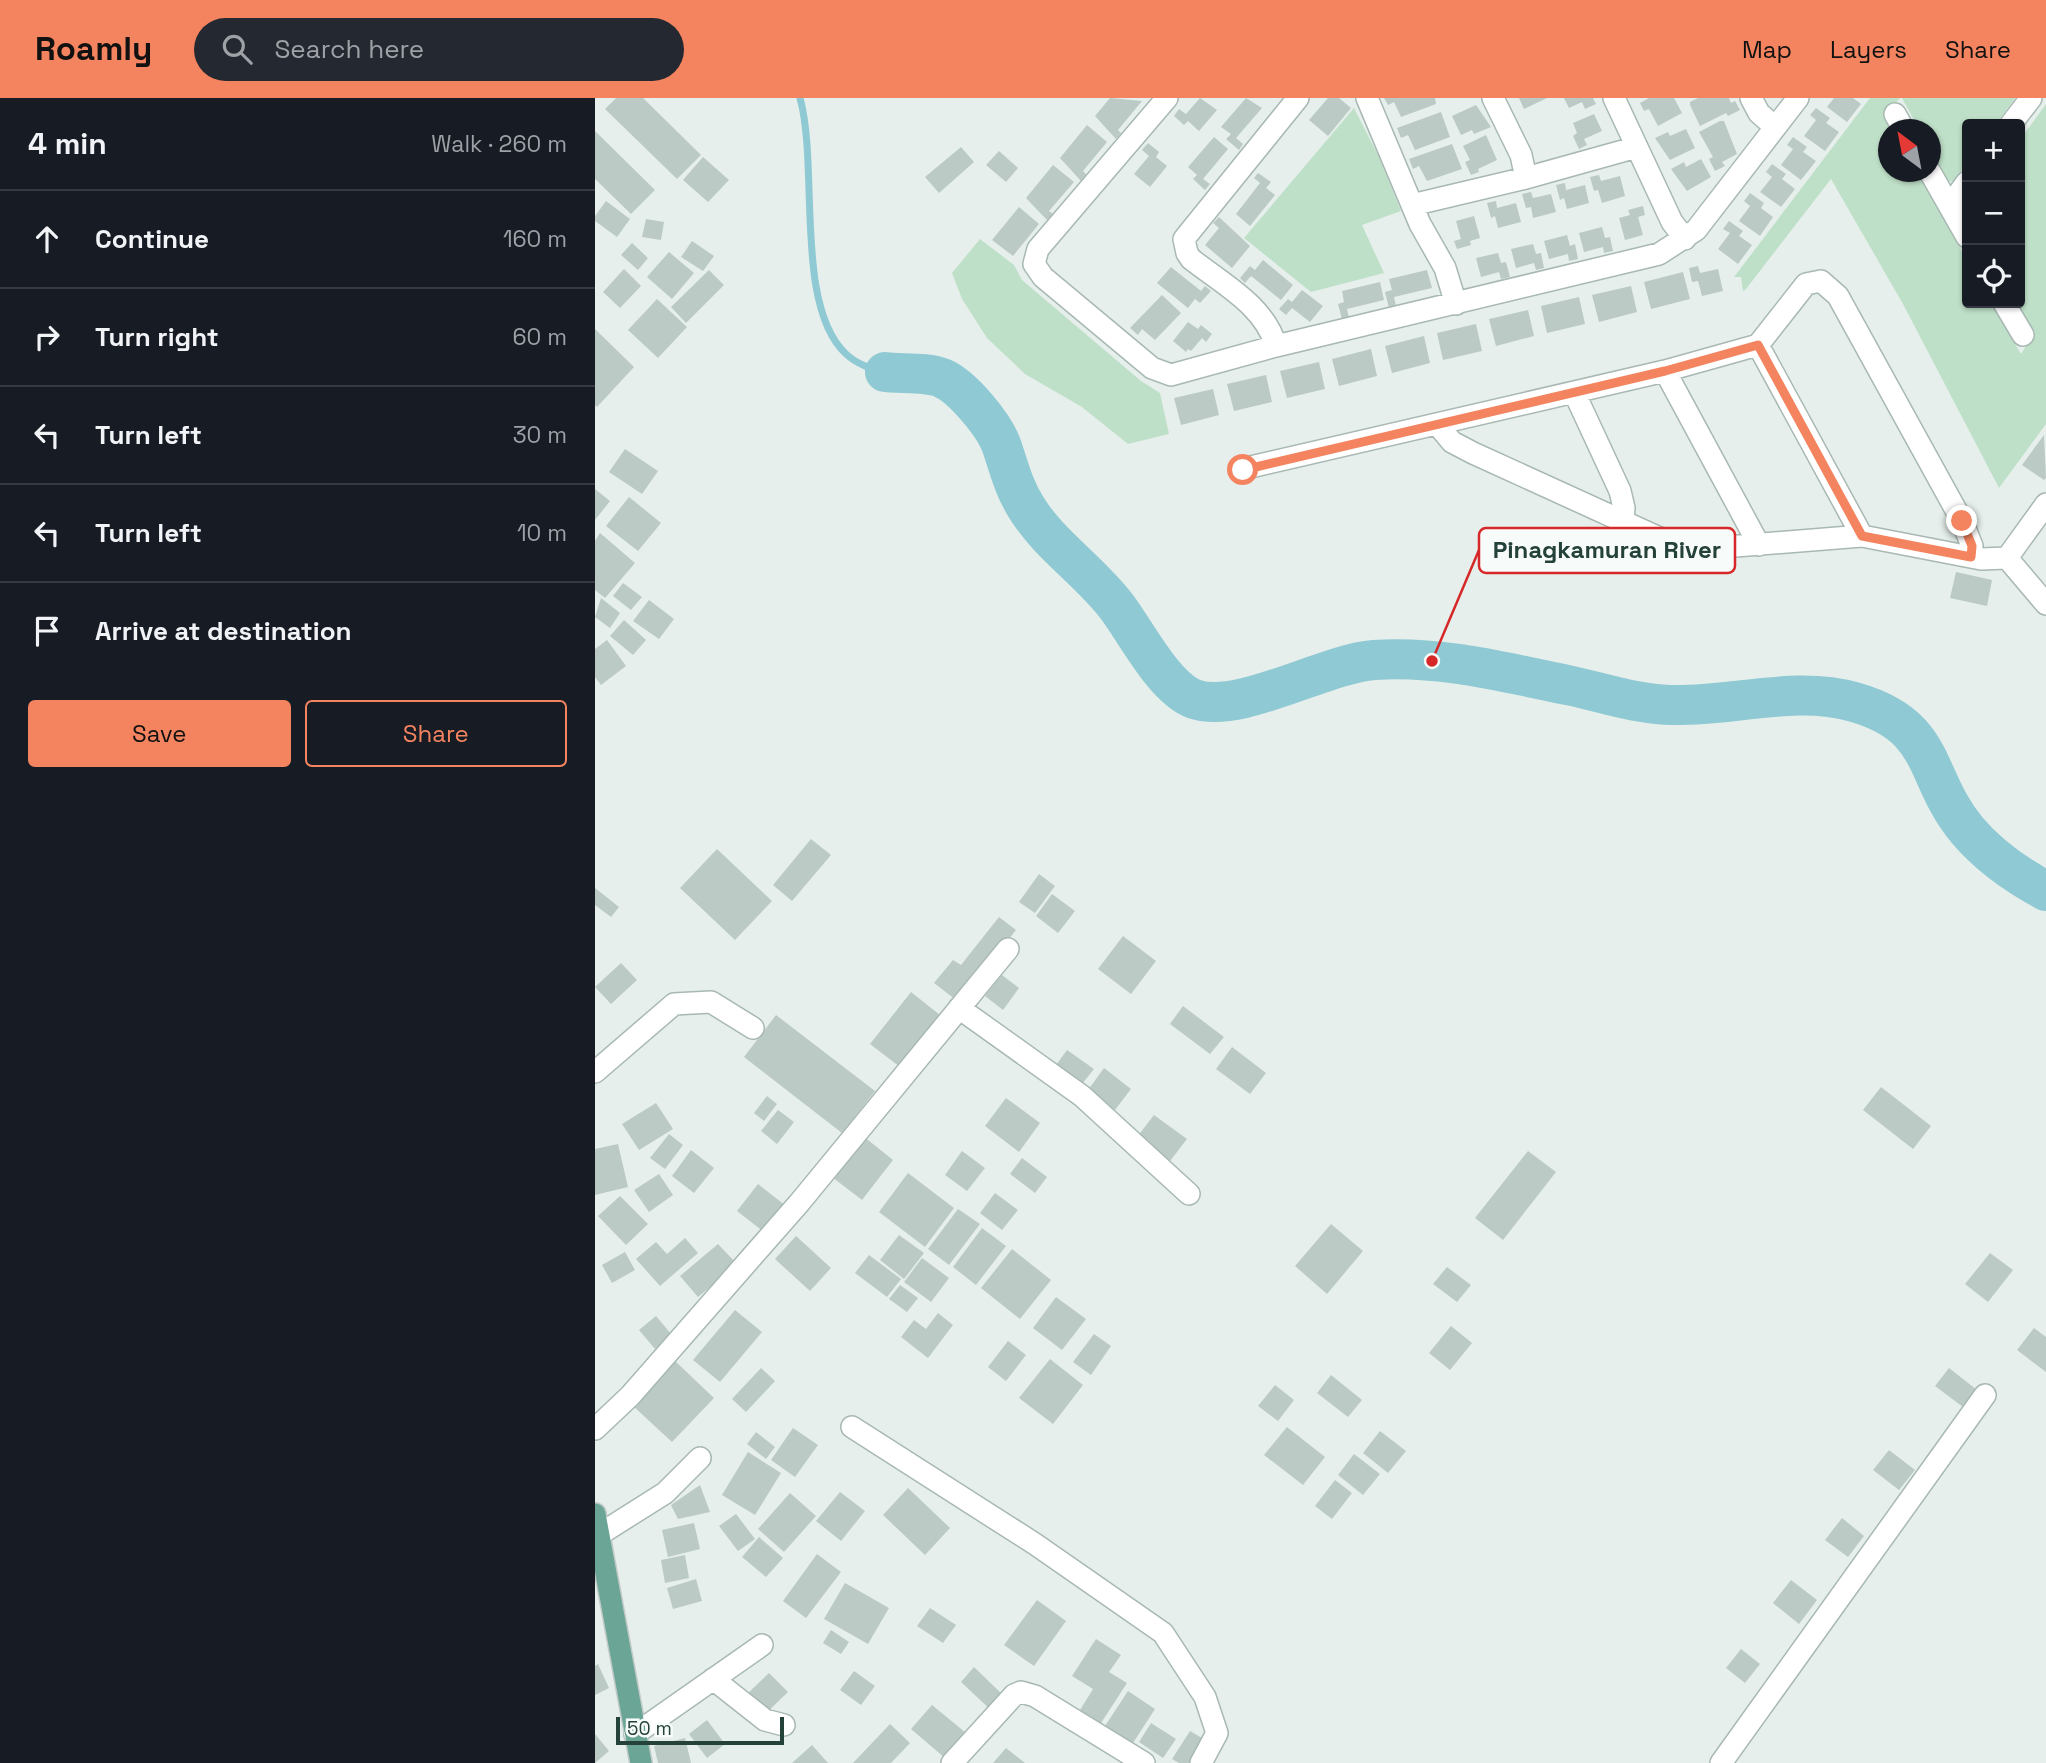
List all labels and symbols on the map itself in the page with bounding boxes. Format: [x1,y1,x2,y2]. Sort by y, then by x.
north arrow [1878,119,1941,182]
route start [1227,454,1258,485]
route end [1946,505,1977,536]
callout: Pinagkamuran River [1479,528,1735,573]
text: Pinagkamuran River [1493,534,1721,565]
scale bar [616,1714,784,1746]

